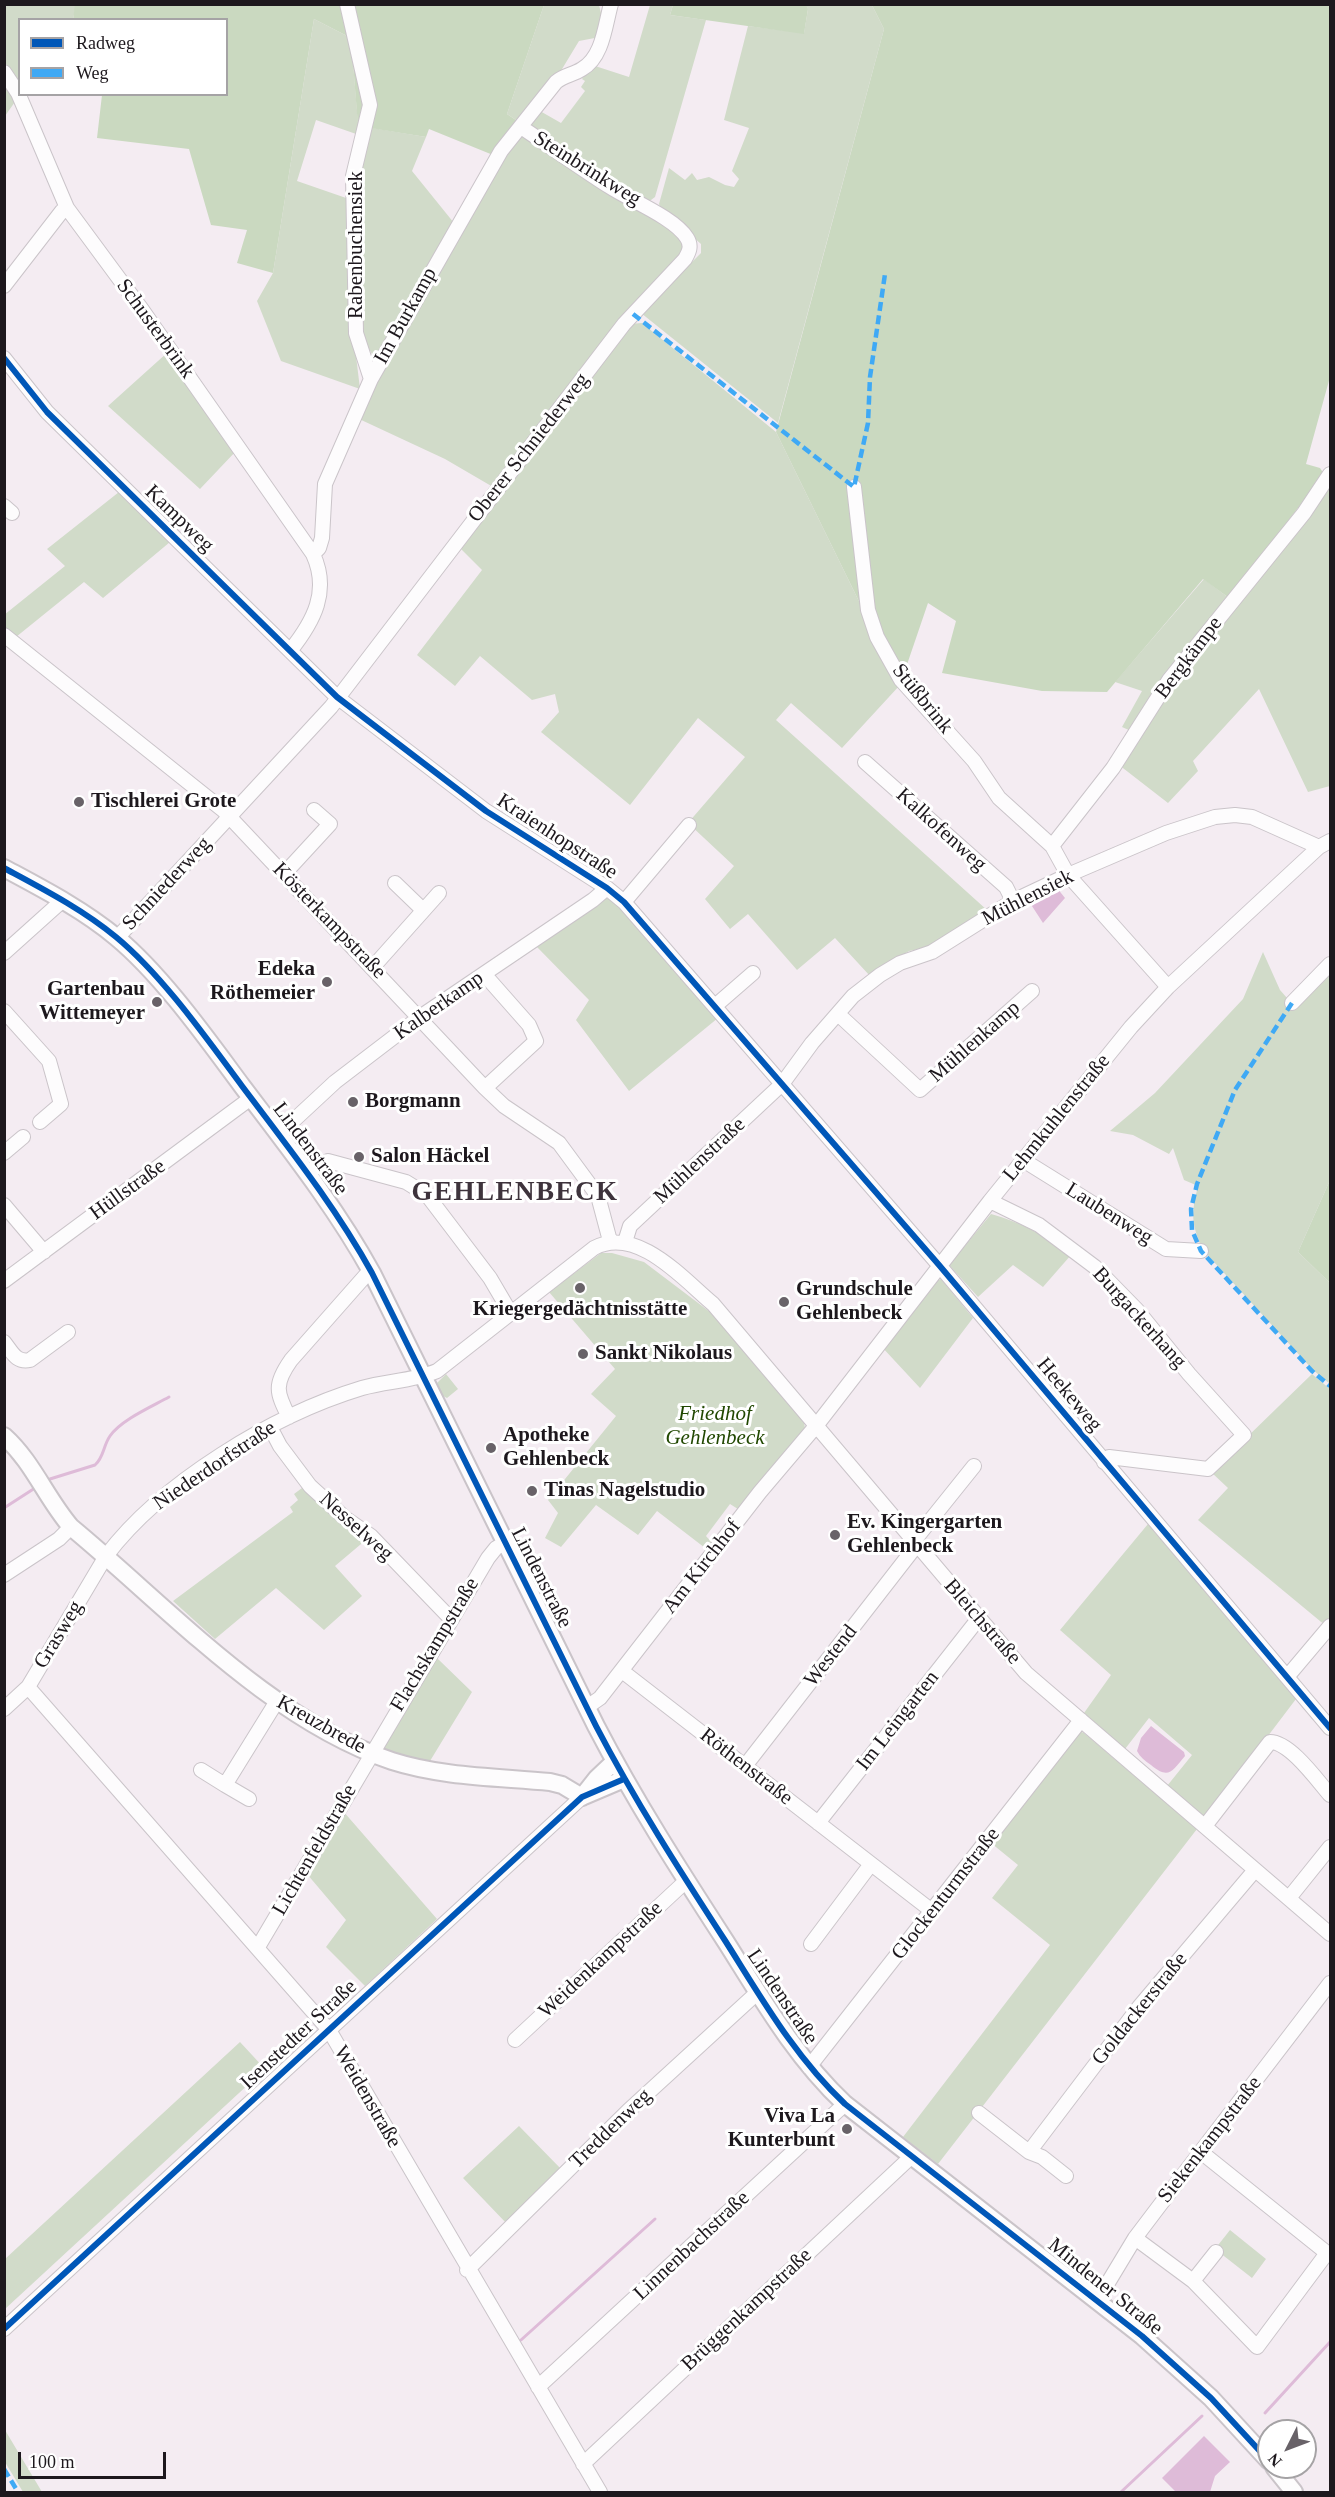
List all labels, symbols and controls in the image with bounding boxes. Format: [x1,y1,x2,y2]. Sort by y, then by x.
legend [18,18,228,96]
text: Radweg [76,33,135,53]
text: Weg [76,63,109,83]
street label: Steinbrinkweg [528,126,646,212]
street label: Rabenbuchensiek [343,171,369,319]
street label: Im Burkamp [369,263,443,369]
street label: Schusterbrink [111,274,199,384]
street label: Oberer Schniederweg [463,368,595,528]
street label: Kampweg [139,480,219,558]
street label: Bergkämpe [1150,612,1228,704]
street label: Stüßbrink [886,659,958,739]
street label: Kalkofenweg [891,783,991,877]
place label: Tischlerei Grote [91,789,236,815]
street label: Kraienhopstraße [492,789,622,885]
marker: Tischlerei Grote [72,795,86,809]
street label: Schniederweg [117,832,217,936]
street label: Kösterkampstraße [267,857,391,985]
street label: Mühlensiek [978,864,1078,932]
place label: Edeka Röthemeier [210,957,315,1007]
street label: Kalberkamp [389,966,489,1046]
marker: Edeka Röthemeier [320,975,334,989]
place label: Gartenbau Wittemeyer [39,977,145,1027]
marker: Gartenbau Wittemeyer [150,995,164,1009]
street label: Mühlenkamp [924,996,1026,1088]
street label: Lehmkuhlenstraße [998,1049,1116,1187]
place label: Borgmann [365,1089,461,1115]
marker: Borgmann [346,1095,360,1109]
street label: Lindenstraße [267,1098,353,1200]
street label: Mühlenstraße [649,1112,751,1210]
place label: Salon Häckel [371,1144,489,1170]
marker: Salon Häckel [352,1150,366,1164]
street label: Hüllstraße [85,1154,171,1226]
district label: GEHLENBECK [411,1177,619,1209]
street label: Laubenweg [1061,1177,1157,1251]
street label: Burgackerhang [1087,1262,1191,1374]
place label: Grundschule Gehlenbeck [796,1277,913,1327]
marker: Kriegergedächtnisstätte [573,1281,587,1295]
marker: Grundschule Gehlenbeck [777,1295,791,1309]
place label: Kriegergedächtnisstätte [473,1297,687,1323]
place label: Sankt Nikolaus [595,1341,732,1367]
marker: Sankt Nikolaus [576,1347,590,1361]
street label: Heekeweg [1031,1353,1107,1437]
park label: Friedhof Gehlenbeck [665,1401,765,1451]
street label: Niederdorfstraße [149,1416,281,1516]
place label: Apotheke Gehlenbeck [503,1423,609,1473]
marker: Apotheke Gehlenbeck [484,1441,498,1455]
place label: Tinas Nagelstudio [544,1478,705,1504]
marker: Tinas Nagelstudio [525,1484,539,1498]
street label: Nesselweg [314,1487,398,1567]
place label: Ev. Kingergarten Gehlenbeck [847,1510,1002,1560]
street label: Am Kirchhof [657,1515,747,1619]
street label: Lindenstraße [505,1523,577,1633]
marker: Ev. Kingergarten Gehlenbeck [828,1528,842,1542]
street label: Flachskampstraße [385,1574,485,1716]
street label: Bleichstraße [938,1574,1026,1670]
street label: Grasweg [29,1597,89,1673]
street label: Westend [799,1620,863,1692]
street label: Im Leingarten [851,1666,945,1776]
street label: Kreuzbrede [272,1690,370,1760]
street label: Röthenstraße [695,1723,797,1811]
street label: Lichtenfeldstraße [267,1780,363,1920]
street label: Glockenturmstraße [887,1823,1005,1965]
street label: Weidenkampstraße [534,1896,668,2024]
street label: Lindenstraße [741,1945,823,2049]
street label: Goldackerstraße [1087,1948,1193,2070]
street label: Isenstedter Straße [236,1975,362,2095]
street label: Weidenstraße [328,2041,406,2153]
street label: Siekenkampstraße [1153,2072,1267,2208]
street label: Treddenweg [565,2084,657,2174]
place label: Viva La Kunterbunt [728,2104,835,2154]
marker: Viva La Kunterbunt [840,2122,854,2136]
street label: Linnenbachstraße [629,2186,755,2306]
street label: Mindener Straße [1042,2233,1168,2341]
street label: Brüggenkampstraße [677,2243,817,2377]
north arrow [1257,2419,1317,2479]
scale bar [21,2440,170,2478]
text: N [1265,2450,1285,2470]
text: 100 m [29,2452,75,2472]

